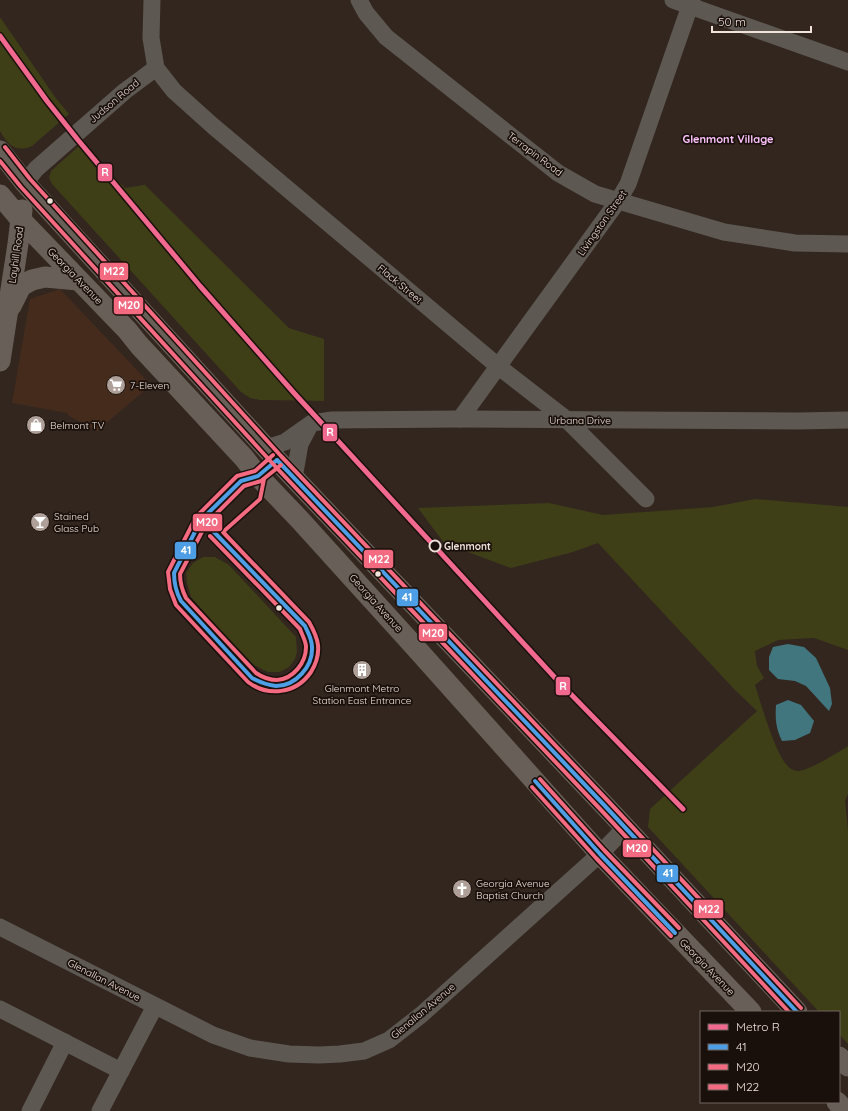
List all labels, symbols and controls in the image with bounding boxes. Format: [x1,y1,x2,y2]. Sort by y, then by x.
scale bar [712,8,811,34]
text: 50 m [718,14,746,29]
street label: Judson Road [86,76,142,126]
street label: Terrapin Road [505,129,565,179]
district label: Glenmont Village [683,132,774,146]
line badge: R [97,163,113,182]
text: R [101,165,109,179]
street label: Livingston Street [575,187,630,258]
unlabelled marker [45,196,55,206]
street label: Layhill Road [6,226,26,284]
street label: Georgia Avenue [45,245,106,307]
street label: Flack Street [375,261,426,307]
line badge: M22 [99,262,129,281]
text: M22 [103,264,125,278]
line badge: M20 [113,296,144,315]
text: M20 [118,298,140,312]
supermarket icon: 7-Eleven [105,374,127,396]
place label: 7-Eleven [130,379,169,392]
shop icon: Belmont TV [25,414,47,436]
street label: Urbana Drive [549,414,611,427]
place label: Belmont TV [50,419,105,432]
line badge: R [322,423,338,442]
text: R [326,425,334,439]
place label: Stained Glass Pub [54,510,99,535]
bar icon: Stained Glass Pub [29,511,51,533]
line badge: M20 [192,513,223,532]
text: M20 [196,515,218,529]
marker: Glenmont [428,539,442,553]
place label: Glenmont [444,540,491,553]
line badge: 41 [174,541,197,560]
text: 41 [181,543,191,557]
line badge: M22 [363,549,394,569]
text: M22 [368,552,390,566]
unlabelled marker [373,569,383,579]
street label: Georgia Avenue [347,571,406,635]
line badge: 41 [396,588,419,607]
text: 41 [402,590,412,604]
unlabelled marker [274,603,284,613]
line badge: M20 [418,623,448,642]
text: M20 [422,626,444,640]
building icon: Glenmont Metro Station East Entrance [351,659,373,681]
line badge: R [555,676,571,696]
text: R [559,679,567,693]
place label: Glenmont Metro Station East Entrance [313,682,412,707]
line badge: M20 [622,839,652,858]
text: M20 [626,841,648,855]
line badge: 41 [656,864,679,883]
text: 41 [663,866,673,880]
place label: Georgia Avenue Baptist Church [476,877,550,902]
church icon: Georgia Avenue Baptist Church [451,878,473,900]
line badge: M22 [693,899,724,919]
text: M22 [698,902,720,916]
street label: Georgia Avenue [677,936,738,998]
street label: Glenallan Avenue [65,956,143,1004]
street label: Glenallan Avenue [388,980,458,1042]
legend [700,1011,840,1103]
text: Metro R [736,1019,780,1034]
text: 41 [736,1039,747,1054]
text: M20 [736,1059,760,1074]
text: M22 [736,1079,760,1094]

